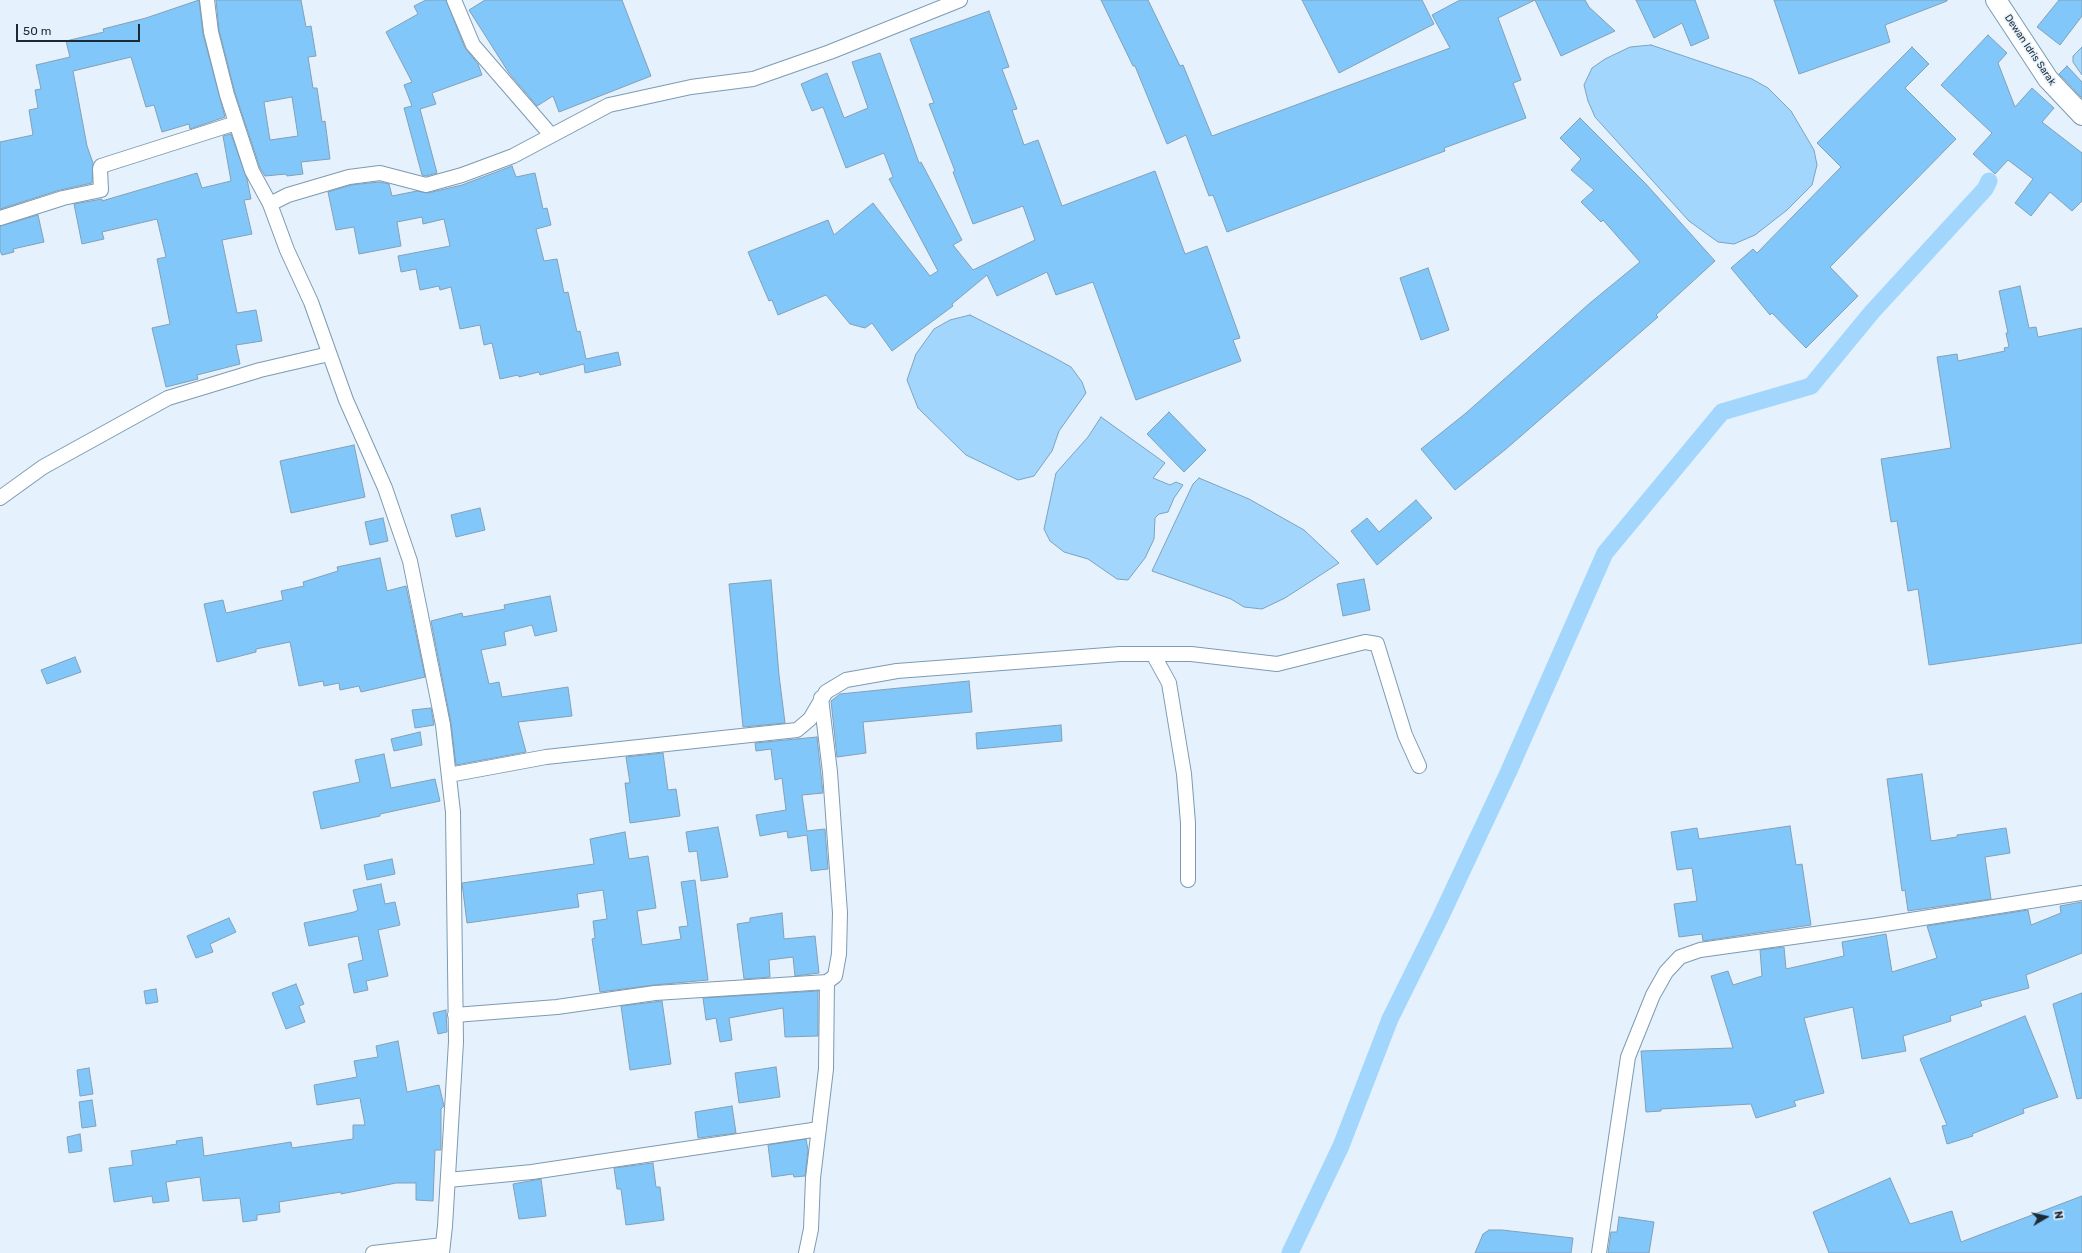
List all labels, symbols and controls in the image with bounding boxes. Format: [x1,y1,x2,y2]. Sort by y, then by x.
street label: Dewan Idris Sarak [2002,12,2058,88]
scale bar [18,16,142,42]
text: 50 m [23,24,51,38]
north arrow [2026,1197,2066,1237]
text: N [2051,1210,2065,1220]

